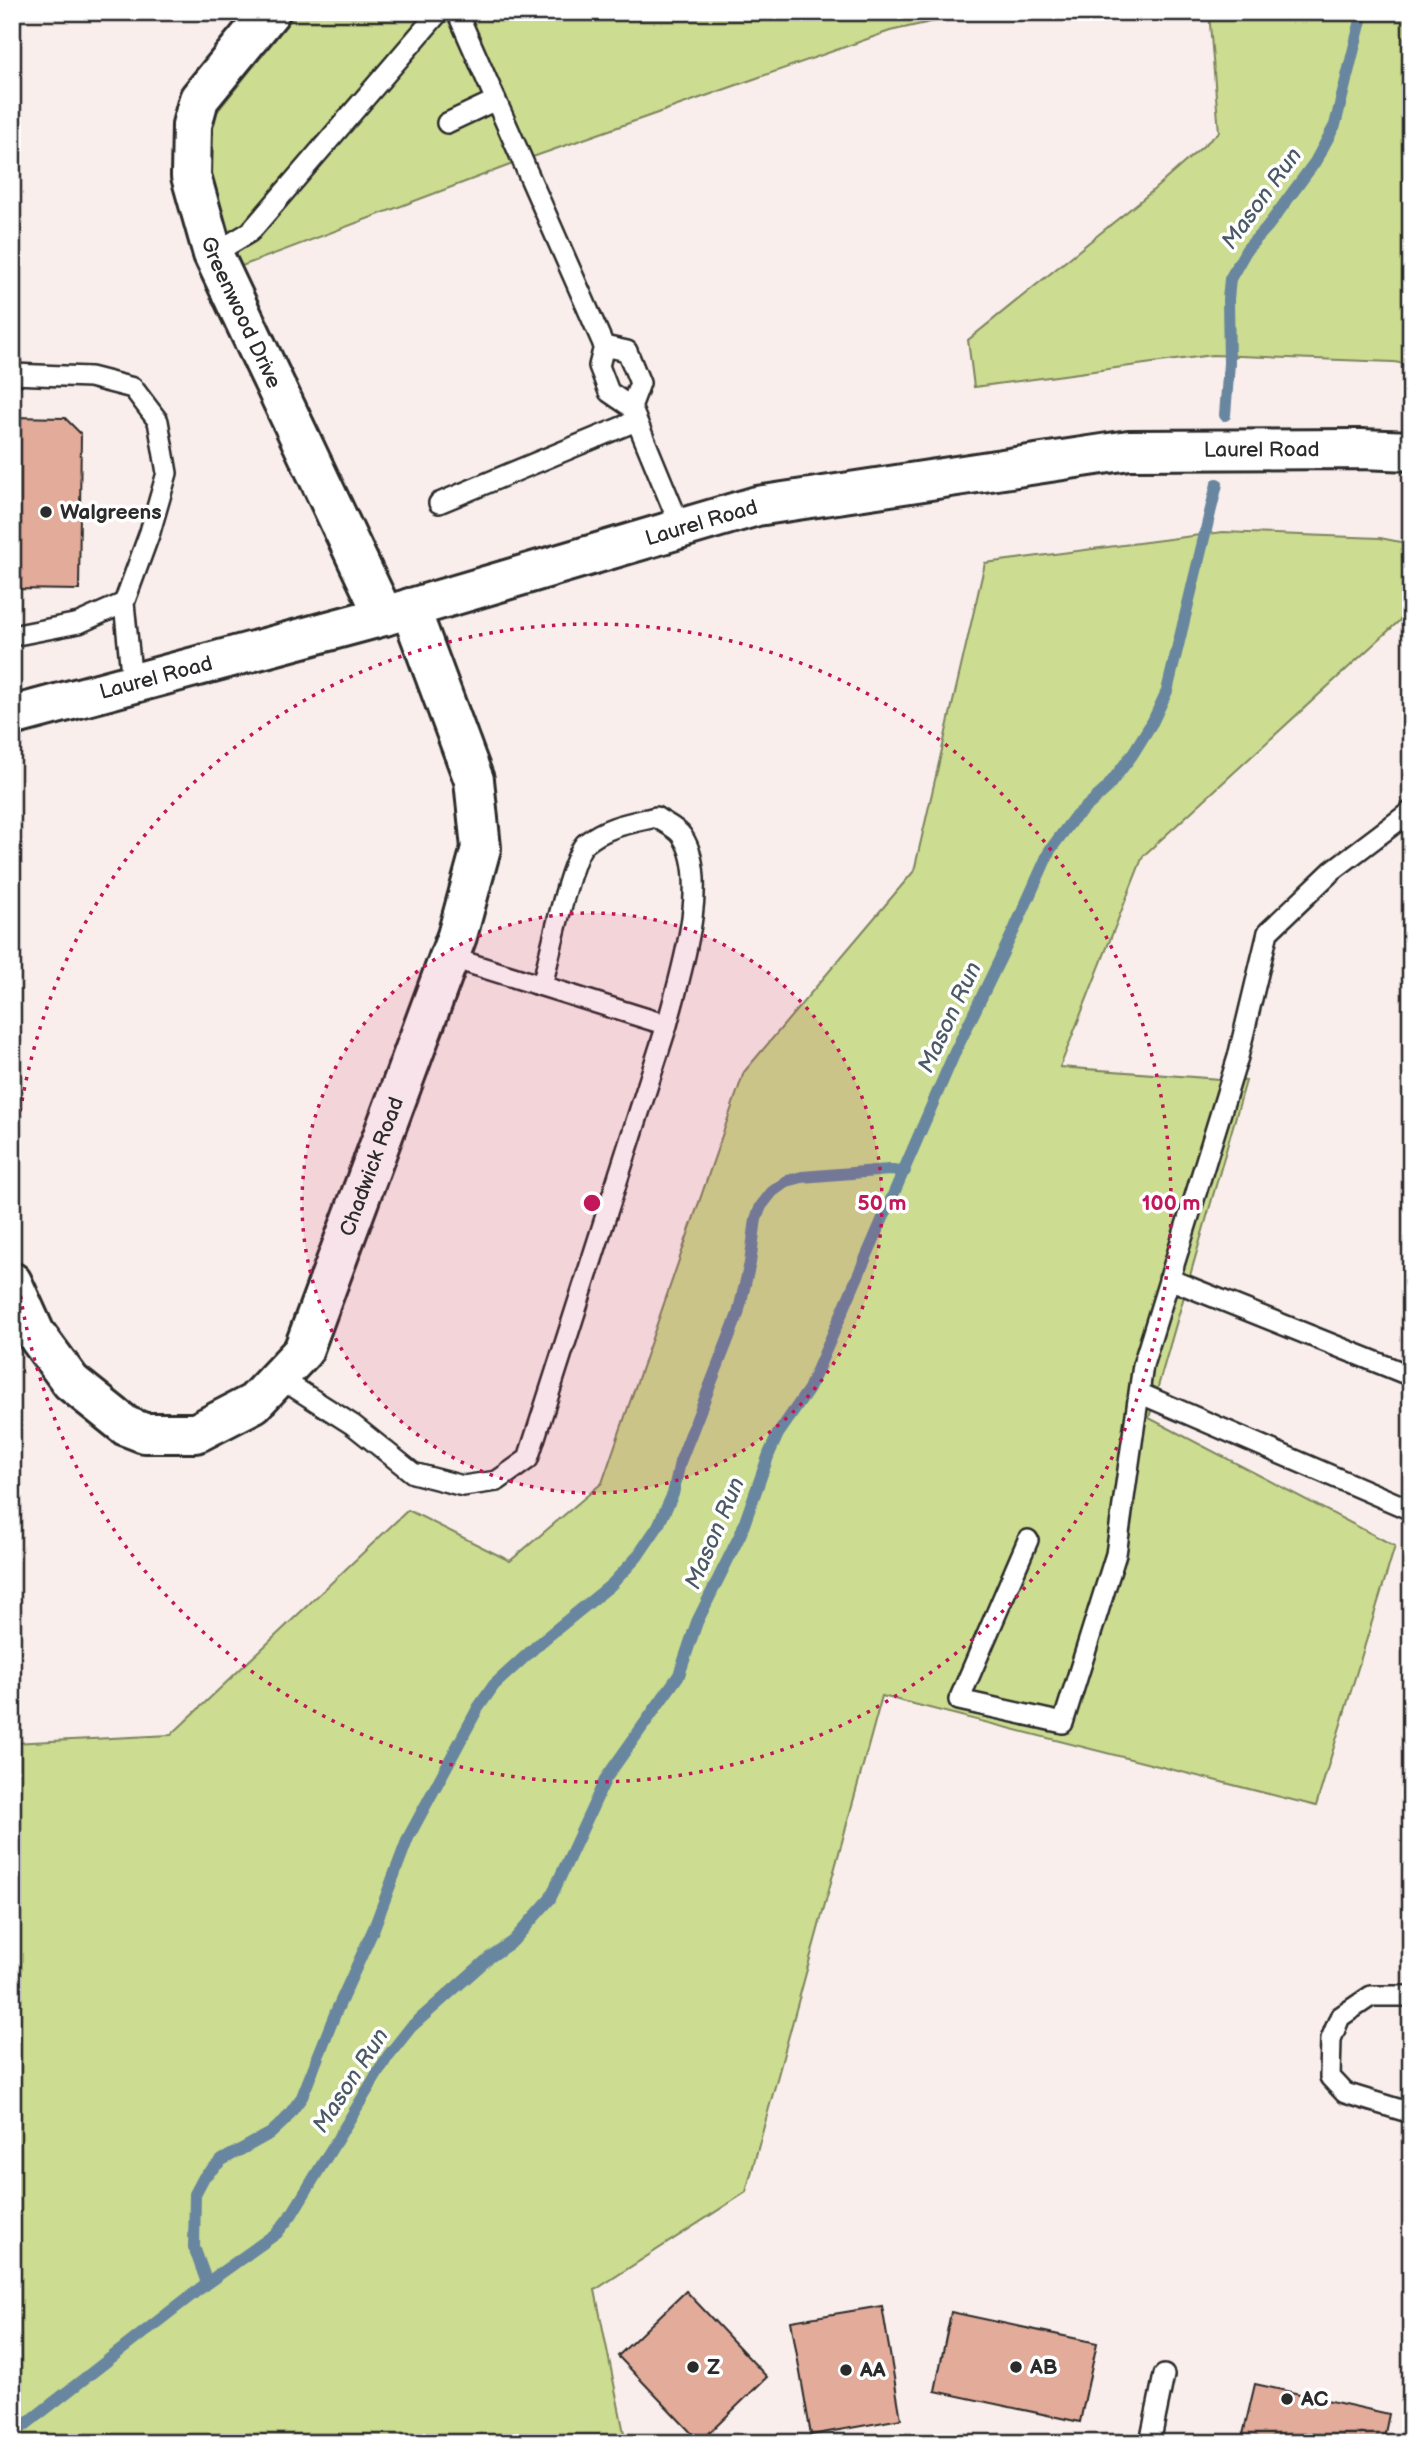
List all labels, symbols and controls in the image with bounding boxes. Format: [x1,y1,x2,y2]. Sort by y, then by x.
water label: Mason Run [1216,142,1308,255]
street label: Greenwood Drive [196,234,287,392]
street label: Laurel Road [1204,437,1320,463]
street label: Laurel Road [642,495,761,551]
place label: Walgreens [60,500,162,525]
marker: Walgreens [38,504,54,520]
street label: Laurel Road [97,651,215,705]
water label: Mason Run [912,958,988,1077]
street label: Chadwick Road [335,1094,409,1240]
centre of rings [580,1191,604,1215]
text: 50 m [858,1191,906,1216]
text: 100 m [1142,1191,1200,1216]
water label: Mason Run [679,1473,751,1594]
water label: Mason Run [307,2023,395,2138]
place label: Z [707,2355,720,2380]
place label: AB [1029,2355,1058,2380]
place label: AA [859,2358,886,2383]
marker: Z [685,2359,701,2375]
marker: AB [1008,2359,1024,2375]
marker: AA [838,2362,854,2378]
place label: AC [1300,2387,1329,2412]
marker: AC [1279,2391,1295,2407]

